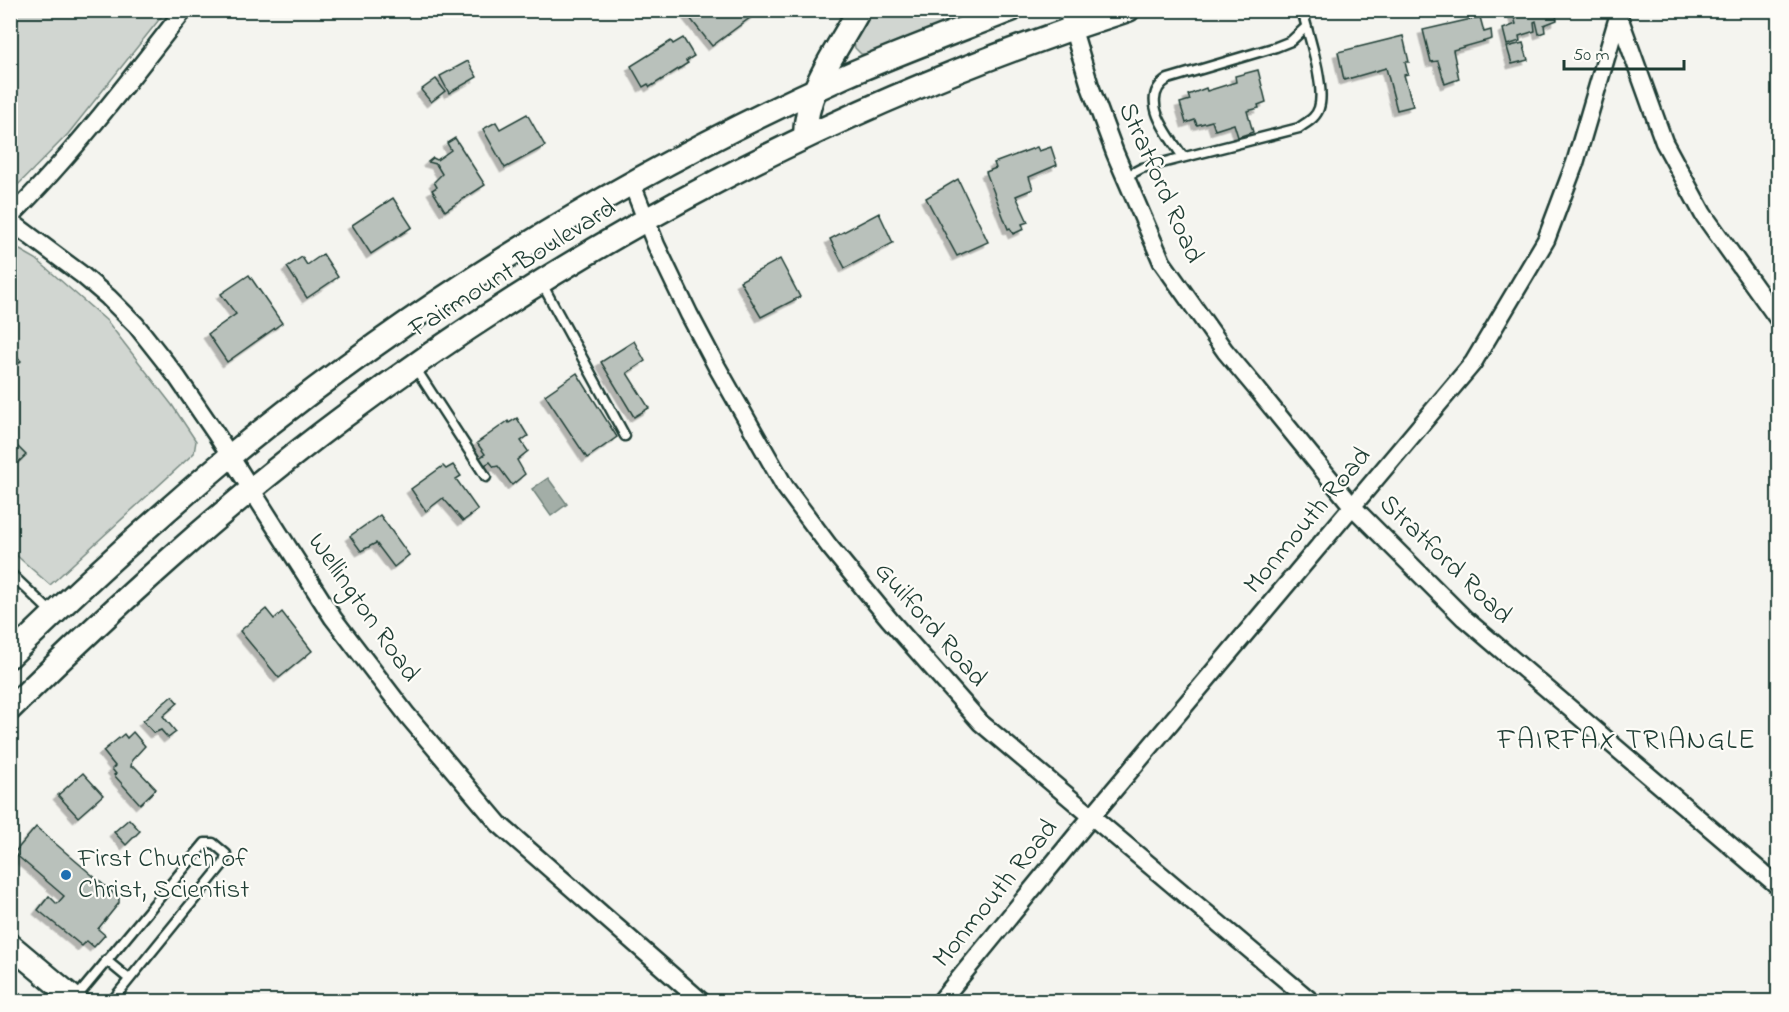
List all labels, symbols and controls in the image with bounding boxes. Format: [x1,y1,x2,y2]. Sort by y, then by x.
scale bar [1564,33,1684,71]
text: 50 m [1573,43,1610,69]
street label: Stratford Road [1107,96,1213,270]
street label: Fairmount Boulevard [401,190,624,349]
street label: Monmouth Road [1235,439,1381,603]
street label: Stratford Road [1369,486,1521,634]
street label: Wellington Road [297,525,429,691]
street label: Guilford Road [864,553,996,697]
district label: FAIRFAX TRIANGLE [1496,721,1757,762]
street label: Monmouth Road [924,811,1068,977]
place label: First Church of Christ, Scientist [77,840,249,910]
marker: First Church of Christ, Scientist [59,868,73,882]

